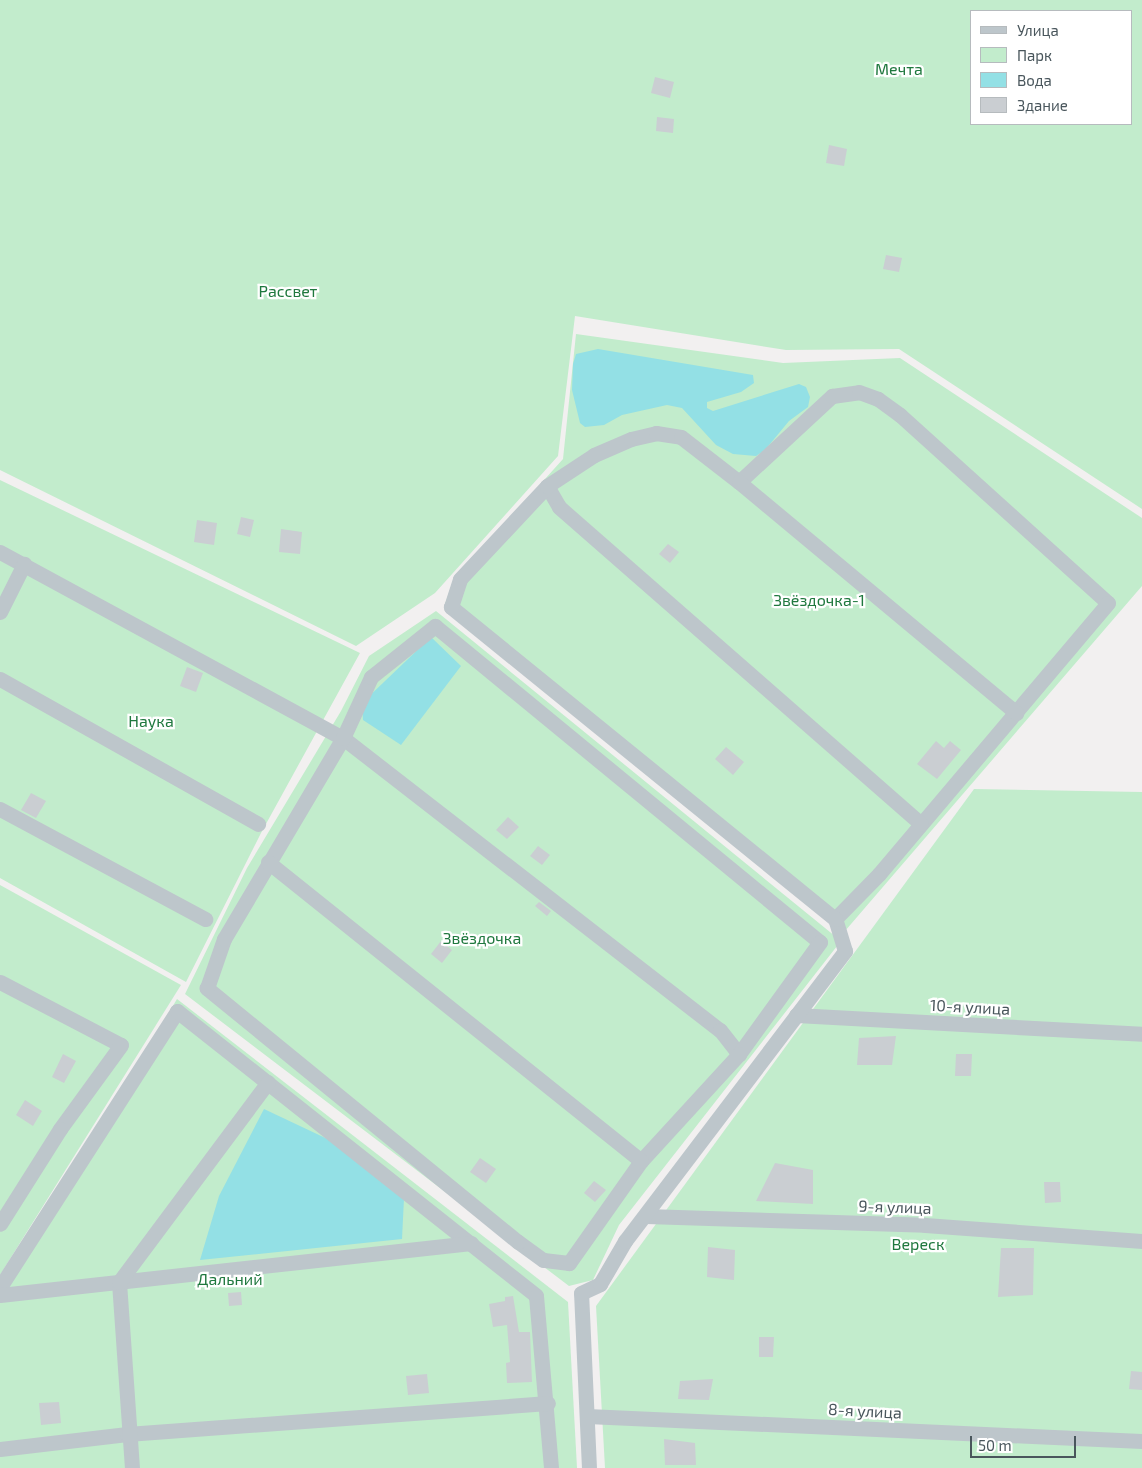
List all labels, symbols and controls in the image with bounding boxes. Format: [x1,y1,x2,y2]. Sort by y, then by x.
legend [970,10,1132,125]
text: Улица [1017,21,1059,39]
text: Парк [1017,46,1052,64]
park label: Мечта [875,59,923,79]
text: Вода [1017,71,1052,89]
text: Здание [1017,96,1068,114]
park label: Рассвет [259,281,317,301]
park label: Звёздочка-1 [773,590,865,610]
park label: Наука [128,711,174,731]
park label: Звёздочка [443,928,521,948]
street label: 10-я улица [929,995,1011,1019]
street label: 9-я улица [858,1196,932,1218]
park label: Вереск [892,1234,944,1254]
park label: Дальний [197,1269,263,1289]
street label: 8-я улица [828,1399,902,1423]
scale bar [972,1426,1078,1458]
text: 50 m [978,1436,1012,1454]

